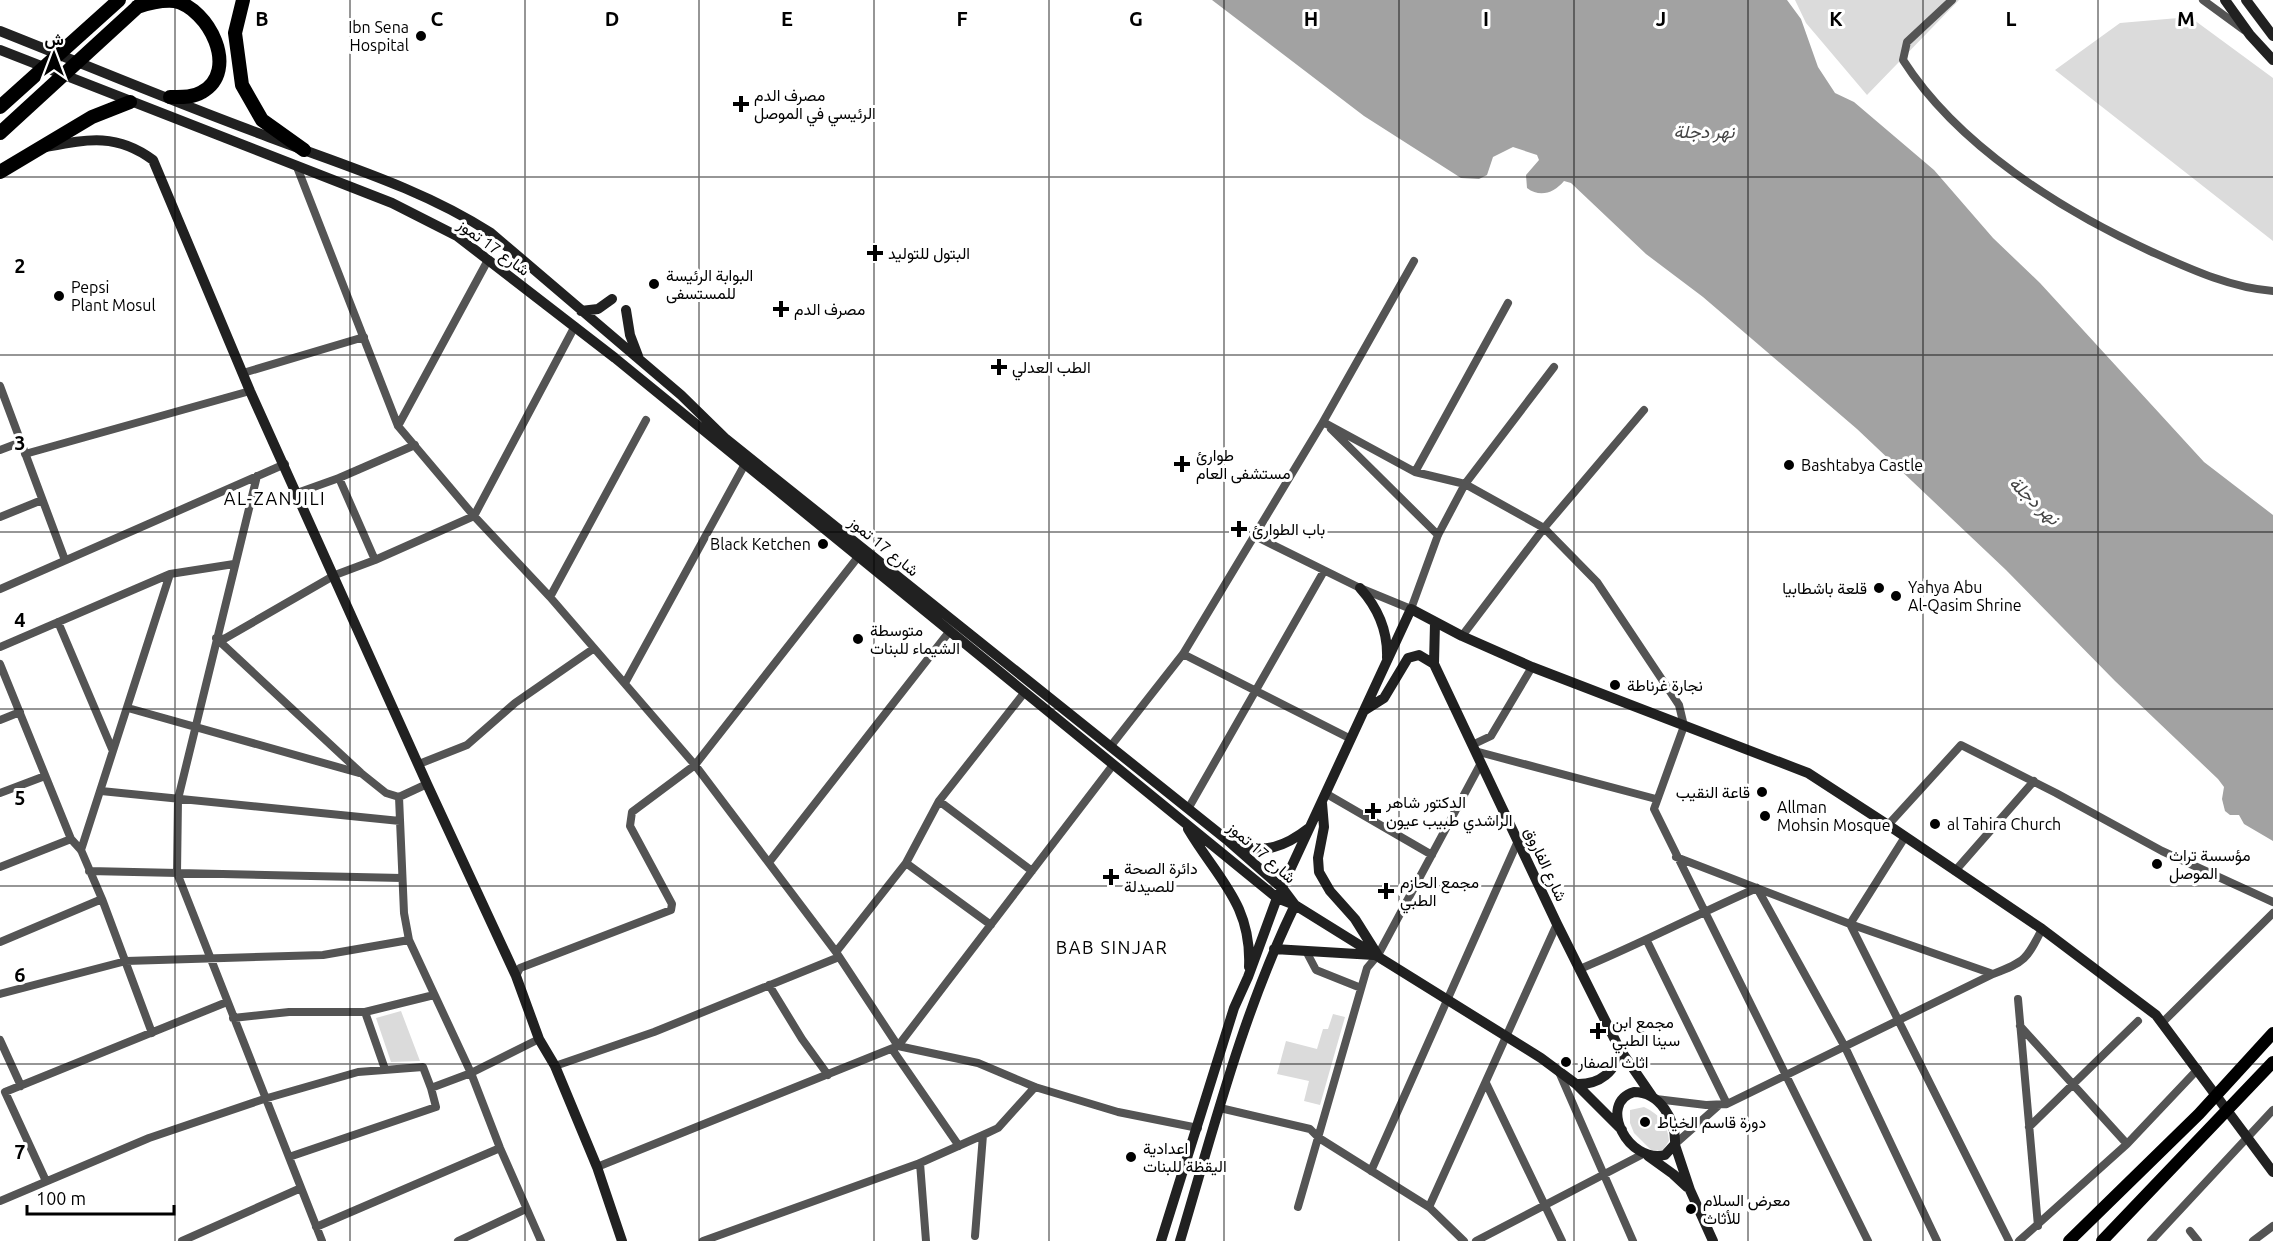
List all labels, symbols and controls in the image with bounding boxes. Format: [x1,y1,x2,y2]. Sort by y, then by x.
text: B [255,7,269,30]
text: C [431,7,444,30]
text: D [605,7,619,30]
text: E [781,7,793,30]
text: F [956,7,968,30]
text: G [1129,7,1143,30]
text: H [1304,7,1318,30]
text: I [1483,7,1489,30]
text: J [1656,7,1666,30]
text: K [1829,7,1843,30]
text: L [2006,7,2017,30]
text: M [2177,7,2195,30]
place label: Ibn Sena Hospital [348,18,409,54]
north arrow [24,24,84,84]
marker: Ibn Sena Hospital [414,29,428,43]
text: ش [44,30,64,49]
place label: مصرف الدم الرئيسي في الموصل [754,86,876,127]
marker: مصرف الدم الرئيسي في الموصل [732,95,750,113]
water label: نهر دجلة [1674,121,1735,143]
street label: شارع 17 تموز [452,214,533,281]
marker: البتول للتوليد [866,244,884,262]
place label: البتول للتوليد [888,244,970,264]
text: 2 [14,254,26,277]
place label: البوابة الرئيسة للمستسفى [666,266,753,304]
marker: البوابة الرئيسة للمستسفى [647,277,661,291]
place label: Pepsi Plant Mosul [71,278,156,314]
marker: Pepsi Plant Mosul [52,289,66,303]
marker: مصرف الدم [772,300,790,318]
place label: مصرف الدم [794,300,865,320]
marker: الطب العدلي [990,358,1008,376]
place label: الطب العدلي [1012,358,1091,381]
text: 3 [14,431,26,454]
place label: طوارئ مستشفى العام [1196,446,1290,484]
marker: طوارئ مستشفى العام [1173,455,1191,473]
place label: Bashtabya Castle [1801,456,1923,474]
marker: Bashtabya Castle [1782,458,1796,472]
water label: نهر دجلة [2005,472,2065,530]
district label: AL-ZANJILI [224,488,326,508]
street label: شارع 17 تموز [843,512,922,582]
marker: باب الطوارئ [1230,520,1248,538]
place label: باب الطوارئ [1252,520,1325,540]
place label: Black Ketchen [710,535,811,553]
marker: Black Ketchen [816,537,830,551]
place label: Yahya Abu Al-Qasim Shrine [1908,578,2022,614]
place label: قلعة باشطابيا [1782,579,1867,598]
marker: قلعة باشطابيا [1872,581,1886,595]
marker: Yahya Abu Al-Qasim Shrine [1889,589,1903,603]
text: 4 [14,608,26,631]
place label: متوسطة الشيماء للبنات [870,621,960,658]
marker: متوسطة الشيماء للبنات [851,632,865,646]
place label: نجارة غرناطة [1627,676,1703,696]
marker: نجارة غرناطة [1608,678,1622,692]
place label: قاعة النقيب [1676,783,1750,802]
marker: قاعة النقيب [1755,785,1769,799]
text: 5 [14,786,26,809]
place label: الدكتور شاهر الراشدي طبيب عيون [1385,793,1512,834]
place label: Allman Mohsin Mosque [1777,798,1891,834]
marker: الدكتور شاهر الراشدي طبيب عيون [1364,802,1382,820]
marker: Allman Mohsin Mosque [1758,809,1772,823]
place label: al Tahira Church [1947,815,2061,833]
street label: شارع 17 تموز [1222,817,1300,889]
marker: al Tahira Church [1928,817,1942,831]
street label: شارع الفاروق [1518,824,1571,905]
place label: مؤسسة تراث الموصل [2169,846,2250,884]
marker: مؤسسة تراث الموصل [2150,857,2164,871]
place label: دائرة الصحة للصيدلة [1124,859,1198,896]
marker: دائرة الصحة للصيدلة [1102,868,1120,886]
place label: مجمع الحازم الطبي [1400,873,1479,914]
marker: مجمع الحازم الطبي [1377,882,1395,900]
district label: BAB SINJAR [1056,937,1168,957]
text: 6 [14,963,26,986]
place label: مجمع ابن سينا الطبي [1612,1013,1680,1054]
marker: مجمع ابن سينا الطبي [1589,1022,1607,1040]
place label: اثاث الصفار [1577,1053,1649,1073]
marker: اثاث الصفار [1559,1055,1573,1069]
place label: دورة قاسم الخياط [1657,1113,1766,1133]
marker: دورة قاسم الخياط [1638,1115,1652,1129]
place label: اعدادية اليقظة للبنات [1143,1139,1227,1176]
text: 7 [14,1140,26,1163]
marker: اعدادية اليقظة للبنات [1124,1150,1138,1164]
scale bar [27,1178,174,1216]
text: 100 m [36,1188,86,1208]
place label: معرض السلام للأثاث [1703,1191,1790,1227]
marker: معرض السلام للأثاث [1684,1202,1698,1216]

